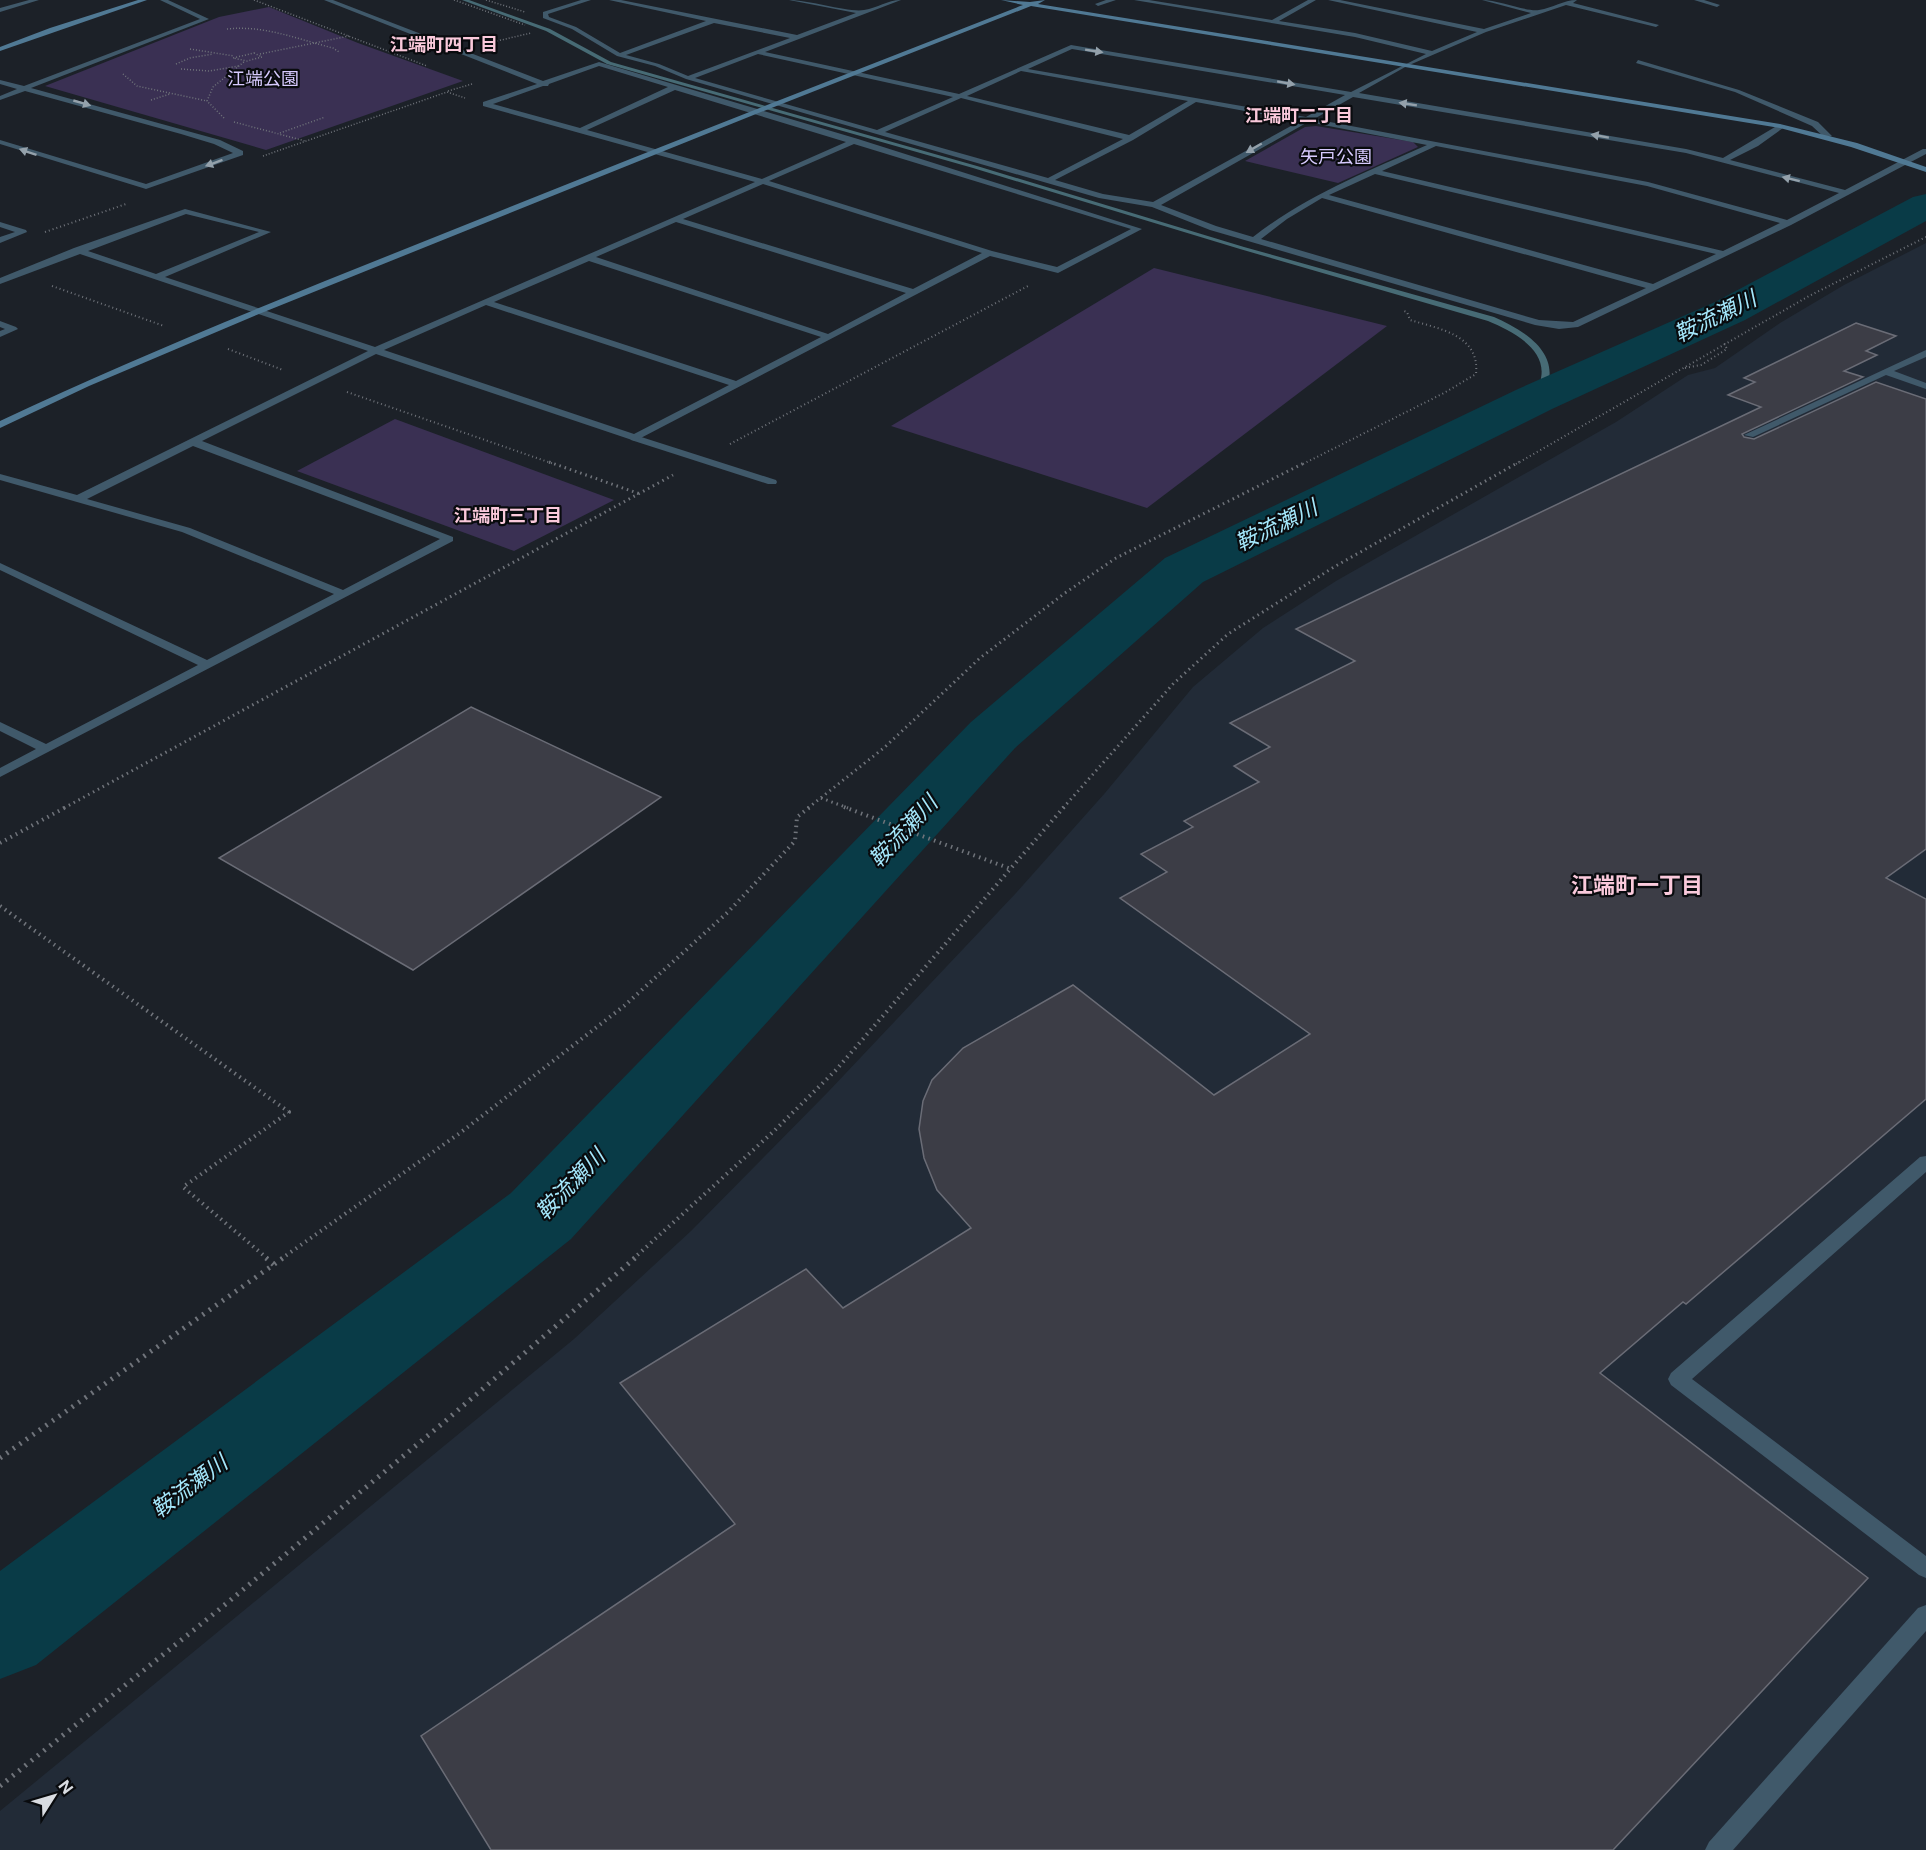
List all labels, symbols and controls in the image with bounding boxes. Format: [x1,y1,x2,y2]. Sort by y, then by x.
district label: 江端町四丁目 [390,34,498,55]
one-way arrow [1084,46,1103,55]
park label: 江端公園 [227,68,299,89]
one-way arrow [1277,79,1296,88]
one-way arrow [73,98,91,108]
one-way arrow [1398,99,1417,108]
district label: 江端町二丁目 [1245,105,1353,126]
one-way arrow [1591,131,1610,140]
one-way arrow [1246,143,1262,154]
one-way arrow [19,146,37,156]
park label: 矢戸公園 [1300,146,1372,167]
one-way arrow [205,158,223,168]
one-way arrow [1781,173,1800,183]
water label: 鞍流瀬川 [1670,284,1762,347]
water label: 鞍流瀬川 [1231,493,1323,556]
district label: 江端町三丁目 [454,505,562,526]
water label: 鞍流瀬川 [863,788,944,872]
district label: 江端町一丁目 [1571,872,1703,898]
water label: 鞍流瀬川 [530,1142,611,1225]
water label: 鞍流瀬川 [146,1448,234,1523]
north arrow [24,1766,84,1826]
text: N [54,1777,77,1798]

